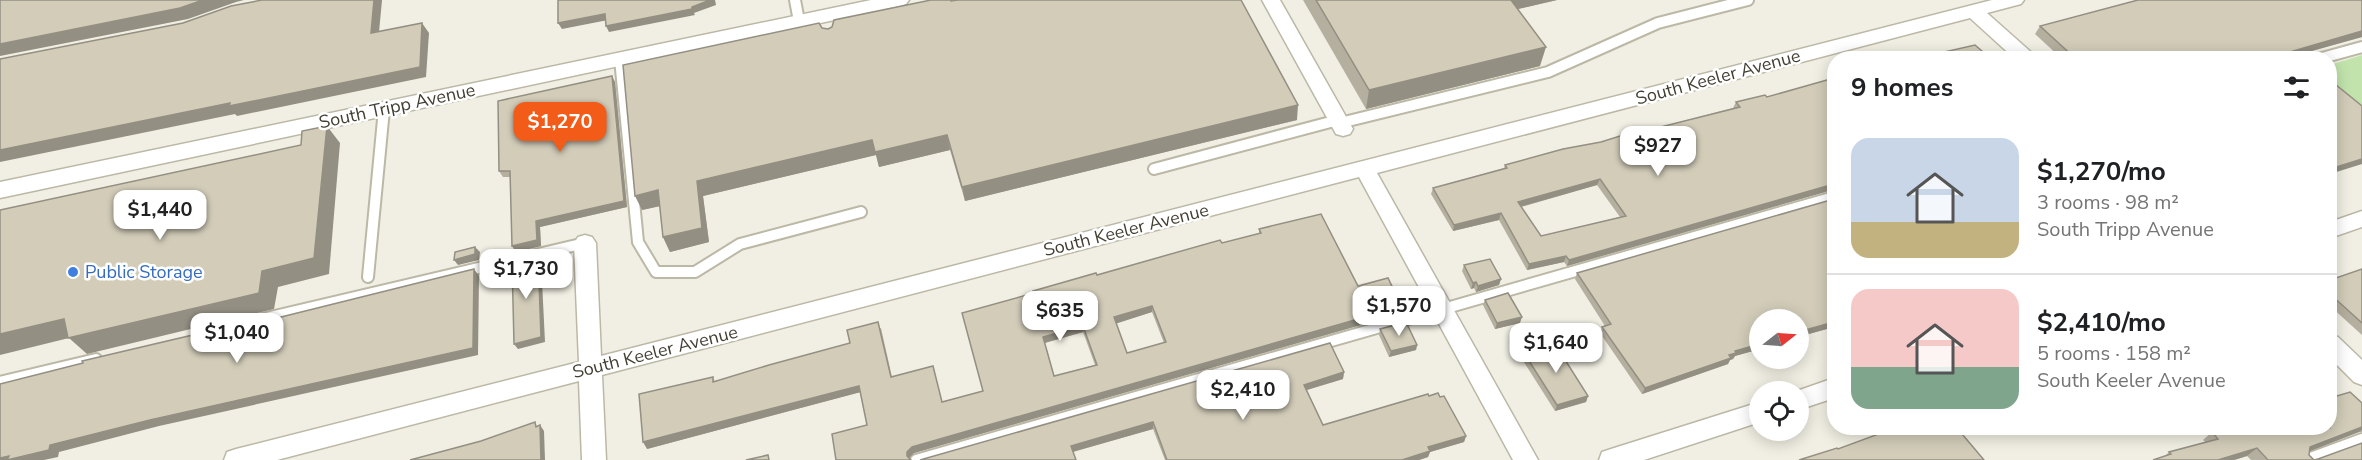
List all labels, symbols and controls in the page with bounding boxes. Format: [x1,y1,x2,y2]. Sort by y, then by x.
street label: South Keeler Avenue [1633,43,1803,111]
text: 9 homes [1851,70,1953,105]
icon: filters [2280,71,2313,104]
street label: South Tripp Avenue [317,78,477,134]
pin: $1,270 [511,102,609,153]
text: $1,270 [528,108,592,135]
pin: $927 [1622,126,1694,177]
text: $927 [1634,132,1682,159]
text: $1,270/mo [2037,154,2166,189]
icon: home [1899,162,1971,234]
text: 3 rooms · 98 m² [2037,189,2179,216]
pin: $1,440 [111,190,209,241]
text: $1,440 [128,196,192,223]
street label: South Keeler Avenue [1041,198,1211,262]
text: South Tripp Avenue [2037,216,2214,243]
pin: $1,730 [477,249,575,300]
text: $1,730 [494,255,558,282]
place label: Public Storage [85,260,203,284]
marker: Public Storage [66,265,80,279]
pin: $1,570 [1350,286,1448,337]
pin: $635 [1024,291,1096,342]
text: $1,570 [1367,292,1431,319]
text: $635 [1036,297,1084,324]
text: $2,410/mo [2037,305,2166,340]
north arrow [1749,309,1809,369]
map controls [1749,309,1809,441]
pin: $1,040 [188,313,286,364]
icon: home [1899,313,1971,385]
text: $1,040 [205,319,269,346]
street label: South Keeler Avenue [570,320,740,384]
pin: $1,640 [1507,323,1605,374]
text: $1,640 [1524,329,1588,356]
text: 5 rooms · 158 m² [2037,340,2191,367]
text: South Keeler Avenue [2037,367,2226,394]
pin: $2,410 [1194,370,1292,421]
text: $2,410 [1211,376,1275,403]
button: locate [1749,381,1809,441]

